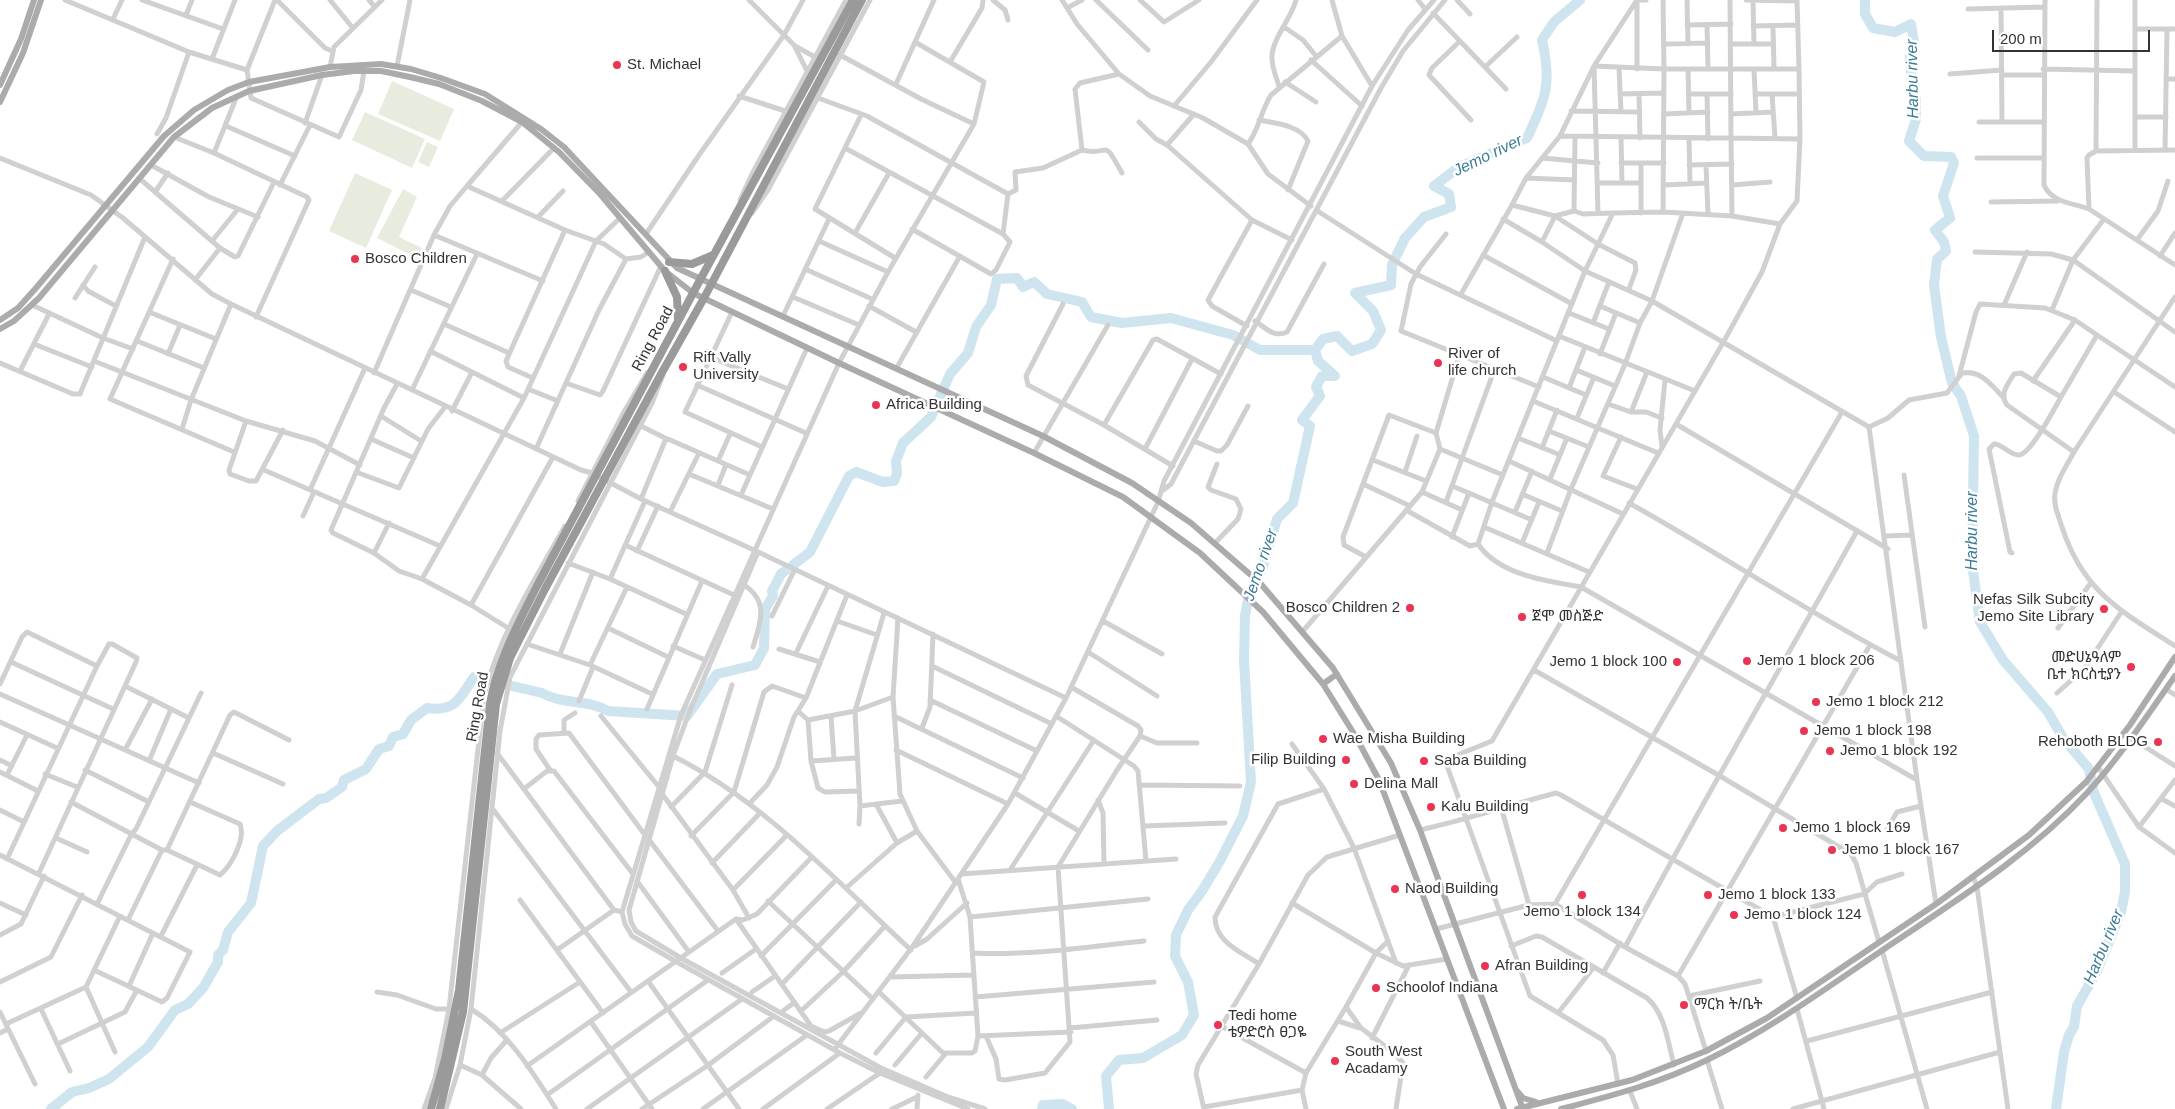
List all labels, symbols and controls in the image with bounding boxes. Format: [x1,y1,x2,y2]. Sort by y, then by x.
scale bar [1995,20,2152,52]
text: 200 m [2000,30,2042,47]
water label: Harbu river [1903,39,1923,119]
place label: St. Michael [627,56,701,74]
marker: St. Michael [611,59,623,71]
water label: Jemo river [1450,131,1526,181]
place label: Bosco Children [365,250,467,268]
marker: Bosco Children [349,253,361,265]
street label: Ring Road [628,303,678,375]
place label: River of life church [1448,345,1516,380]
place label: Rift Vally University [693,349,759,384]
marker: River of life church [1432,357,1444,369]
marker: Rift Vally University [677,361,689,373]
place label: Africa Building [886,396,982,414]
marker: Africa Building [870,399,882,411]
water label: Harbu river [1963,491,1983,571]
water label: Jemo river [1240,527,1282,603]
place label: Nefas Silk Subcity Jemo Site Library [1973,591,2094,626]
place label: Bosco Children 2 [1286,599,1400,617]
marker: Bosco Children 2 [1404,602,1416,614]
marker: Nefas Silk Subcity Jemo Site Library [2098,603,2110,615]
place label: ጀሞ መስጅድ [1532,608,1603,626]
marker: ጀሞ መስጅድ [1516,611,1528,623]
place label: መድሀኔዓለም ቤተ ክርስቲያን [2047,649,2121,684]
place label: Jemo 1 block 206 [1757,652,1875,670]
place label: Jemo 1 block 100 [1549,653,1667,671]
marker: Jemo 1 block 206 [1741,655,1753,667]
marker: Jemo 1 block 100 [1671,656,1683,668]
marker: መድሀኔዓለም ቤተ ክርስቲያን [2125,661,2137,673]
street label: Ring Road [463,671,493,743]
place label: Jemo 1 block 212 [1826,693,1944,711]
marker: Jemo 1 block 212 [1810,696,1822,708]
place label: Jemo 1 block 198 [1814,722,1932,740]
marker: Jemo 1 block 198 [1798,725,1810,737]
place label: Wae Misha Building [1333,730,1465,748]
marker: Wae Misha Building [1317,733,1329,745]
place label: Rehoboth BLDG [2038,733,2148,751]
marker: Rehoboth BLDG [2152,736,2164,748]
place label: Jemo 1 block 192 [1840,742,1958,760]
marker: Jemo 1 block 192 [1824,745,1836,757]
place label: Filip Building [1251,751,1336,769]
place label: Saba Building [1434,752,1527,770]
marker: Filip Building [1340,754,1352,766]
marker: Saba Building [1418,755,1430,767]
place label: Delina Mall [1364,775,1438,793]
marker: Delina Mall [1348,778,1360,790]
place label: Kalu Building [1441,798,1529,816]
marker: Kalu Building [1425,801,1437,813]
place label: Jemo 1 block 169 [1793,819,1911,837]
marker: Jemo 1 block 169 [1777,822,1789,834]
place label: Jemo 1 block 167 [1842,841,1960,859]
marker: Jemo 1 block 167 [1826,844,1838,856]
place label: Naod Building [1405,880,1498,898]
marker: Naod Building [1389,883,1401,895]
place label: Jemo 1 block 133 [1718,886,1836,904]
marker: Jemo 1 block 134 [1576,889,1588,901]
marker: Jemo 1 block 133 [1702,889,1714,901]
place label: Jemo 1 block 134 [1523,903,1641,921]
place label: Jemo 1 block 124 [1744,906,1862,924]
water label: Harbu river [2080,907,2128,987]
marker: Jemo 1 block 124 [1728,909,1740,921]
place label: Afran Building [1495,957,1588,975]
marker: Afran Building [1479,960,1491,972]
place label: Schoolof Indiana [1386,979,1498,997]
marker: Schoolof Indiana [1370,982,1382,994]
place label: ማርክ ት/ቤት [1694,996,1763,1014]
marker: ማርክ ት/ቤት [1678,999,1690,1011]
place label: Tedi home ቴዎድሮስ ፀጋዬ [1228,1007,1307,1042]
marker: Tedi home ቴዎድሮስ ፀጋዬ [1212,1019,1224,1031]
place label: South West Acadamy [1345,1043,1422,1078]
marker: South West Acadamy [1329,1055,1341,1067]

